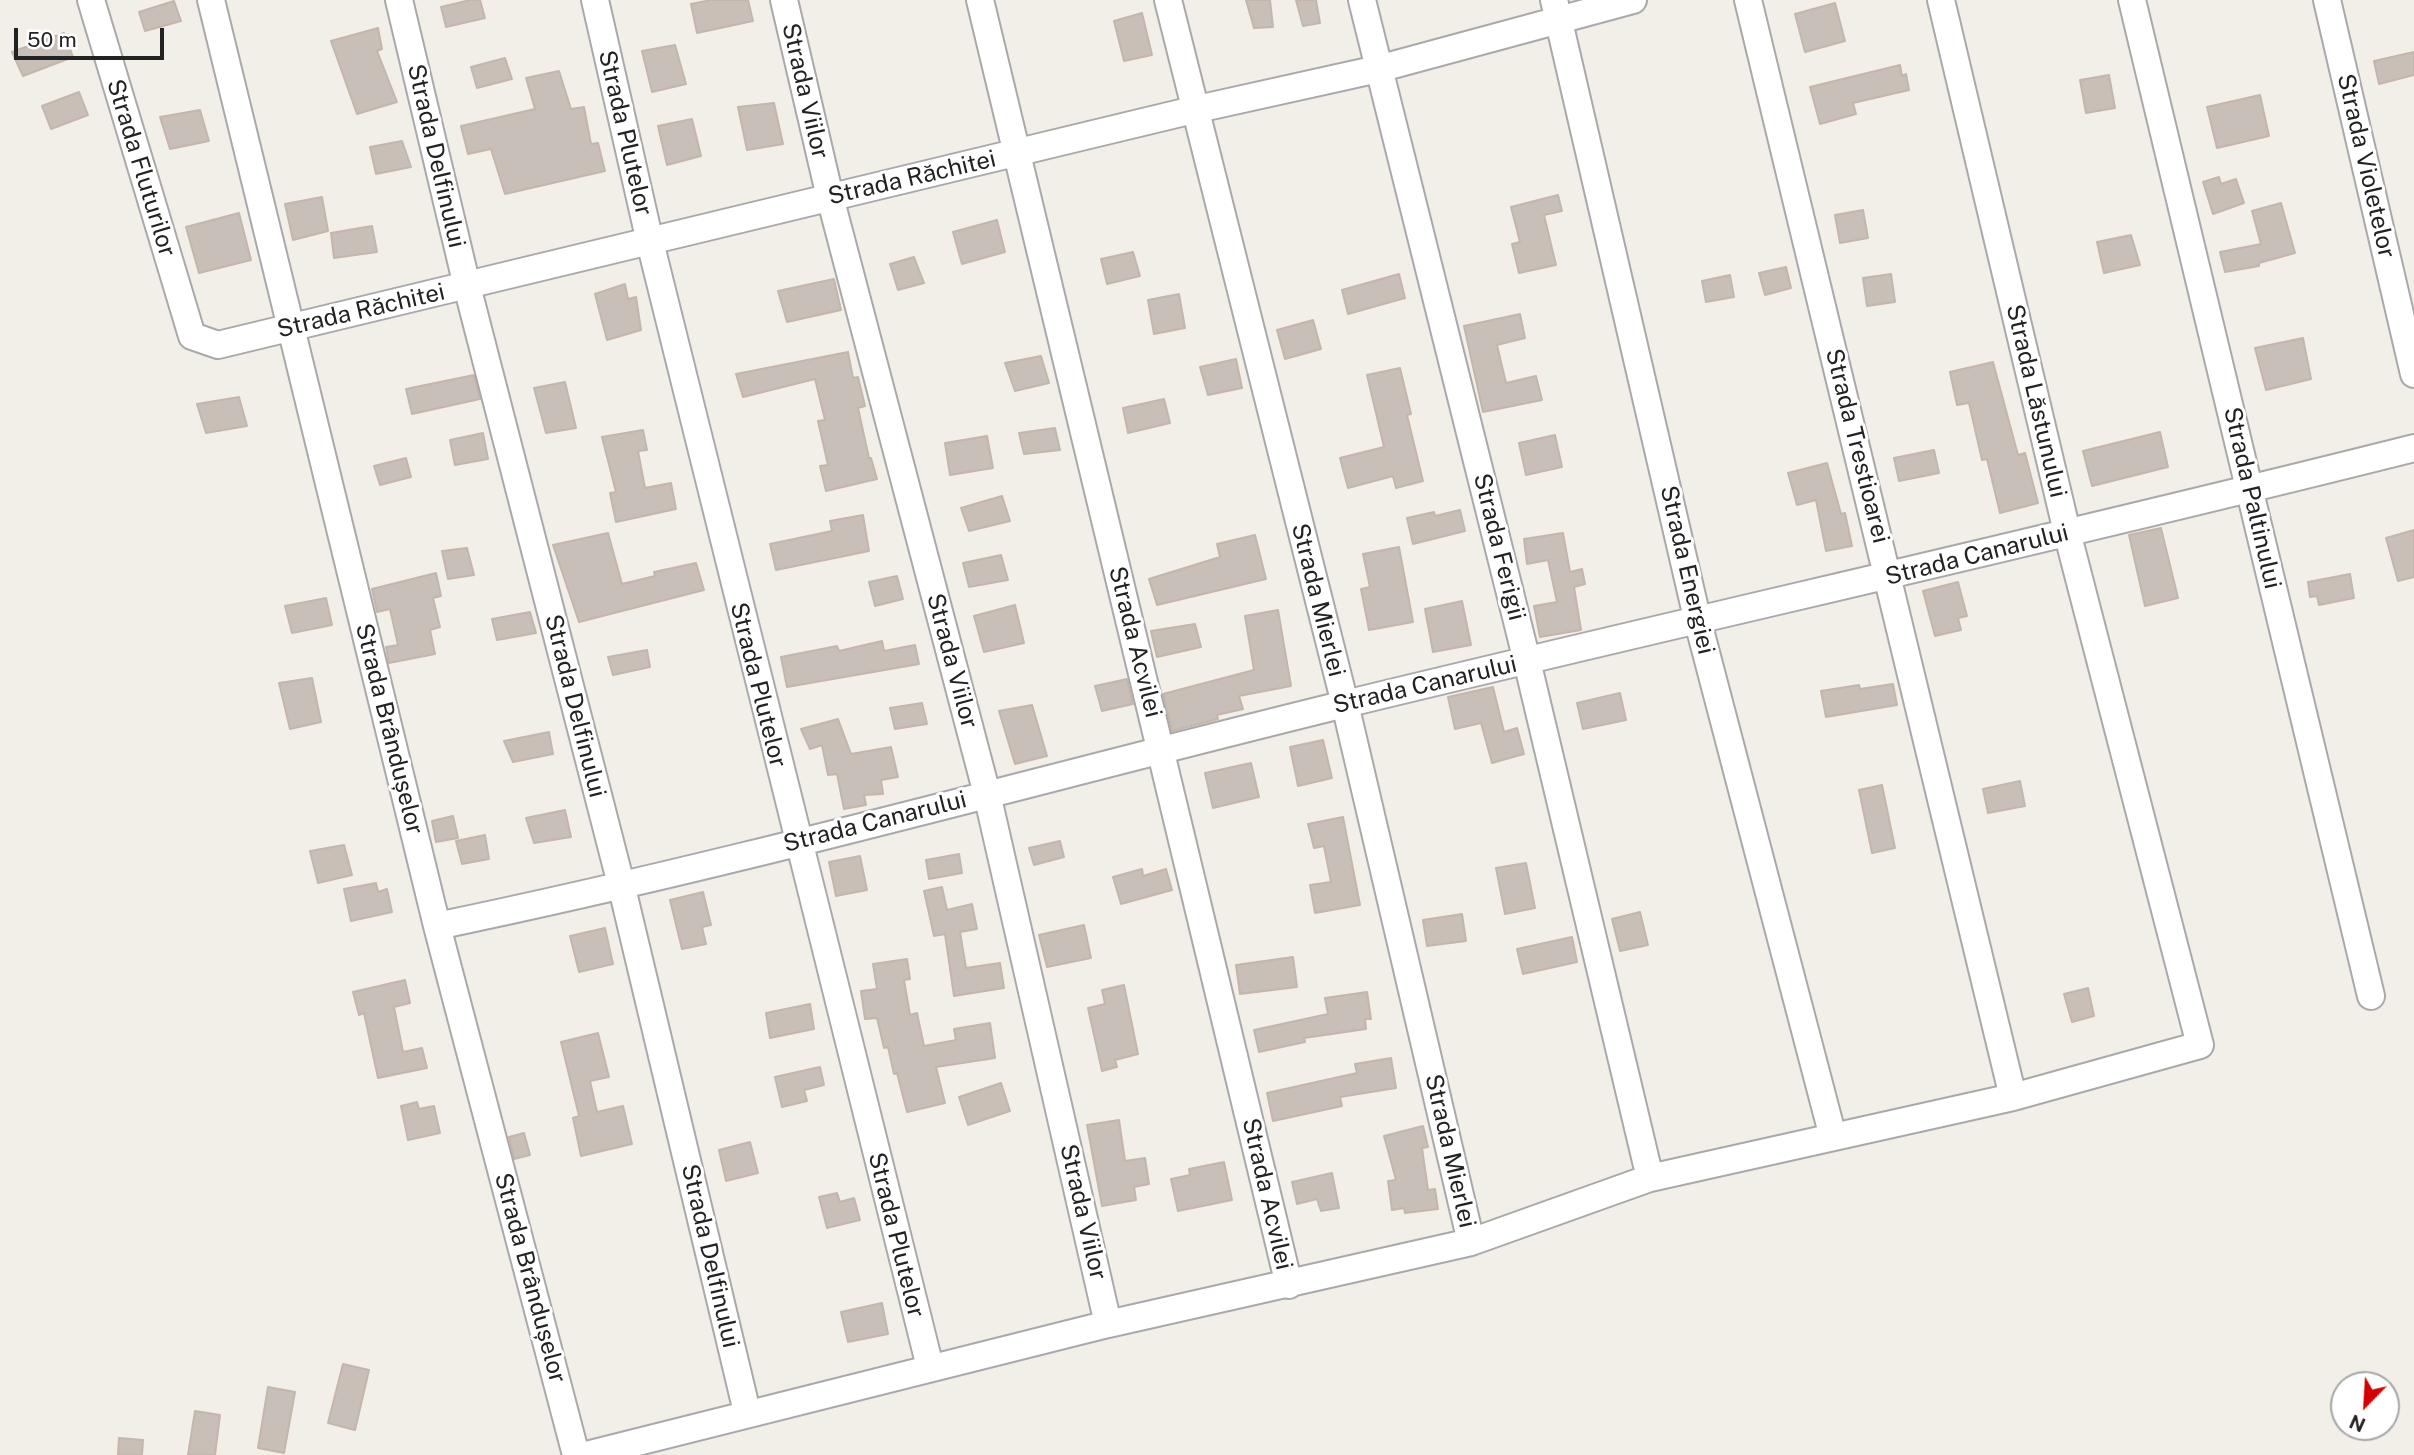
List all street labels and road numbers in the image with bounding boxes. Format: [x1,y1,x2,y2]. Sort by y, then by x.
street label: Strada Viilor [775,20,835,162]
street label: Strada Plutelor [592,47,658,219]
street label: Strada Delfinului [401,61,471,251]
street label: Strada Violetelor [2331,71,2401,261]
street label: Strada Fluturilor [100,76,182,260]
street label: Strada Răchitei [825,145,999,211]
street label: Strada Răchitei [274,278,448,344]
street label: Strada Lăstunului [2000,302,2072,500]
street label: Strada Trestioarei [1819,346,1895,546]
street label: Strada Paltinului [2217,404,2287,592]
street label: Strada Ferigii [1467,471,1531,623]
street label: Strada Energiei [1654,483,1720,657]
street label: Strada Canarului [1882,518,2072,592]
street label: Strada Mierlei [1285,520,1351,680]
street label: Strada Acvilei [1102,564,1168,720]
street label: Strada Viilor [920,590,984,732]
street label: Strada Plutelor [724,600,792,770]
street label: Strada Delfinului [538,611,612,801]
street label: Strada Brândușelor [349,621,429,837]
street label: Strada Canarului [1330,650,1520,720]
street label: Strada Canarului [780,785,970,859]
street label: Strada Mierlei [1418,1071,1482,1231]
street label: Strada Acvilei [1236,1115,1298,1273]
street label: Strada Viilor [1053,1141,1113,1283]
street label: Strada Plutelor [862,1150,930,1320]
street label: Strada Delfinului [675,1161,745,1351]
street label: Strada Brândușelor [488,1170,572,1386]

